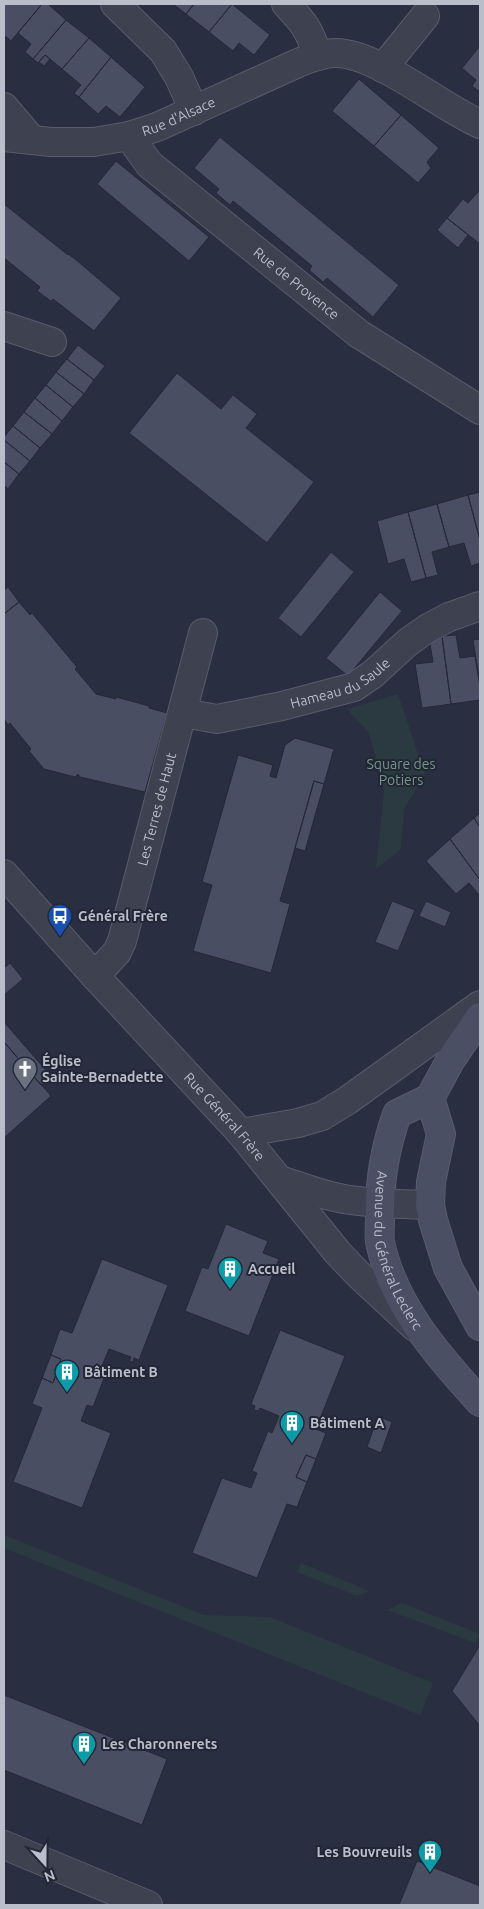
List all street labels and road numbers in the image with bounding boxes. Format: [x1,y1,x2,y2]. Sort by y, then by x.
street label: Rue d'Alsace [140,94,218,139]
street label: Rue de Provence [250,244,342,323]
street label: Hameau du Saule [289,655,393,711]
street label: Les Terres de Haut [134,750,179,867]
street label: Rue Général Frère [181,1069,268,1164]
street label: Avenue du Général Leclerc [372,1170,426,1333]

